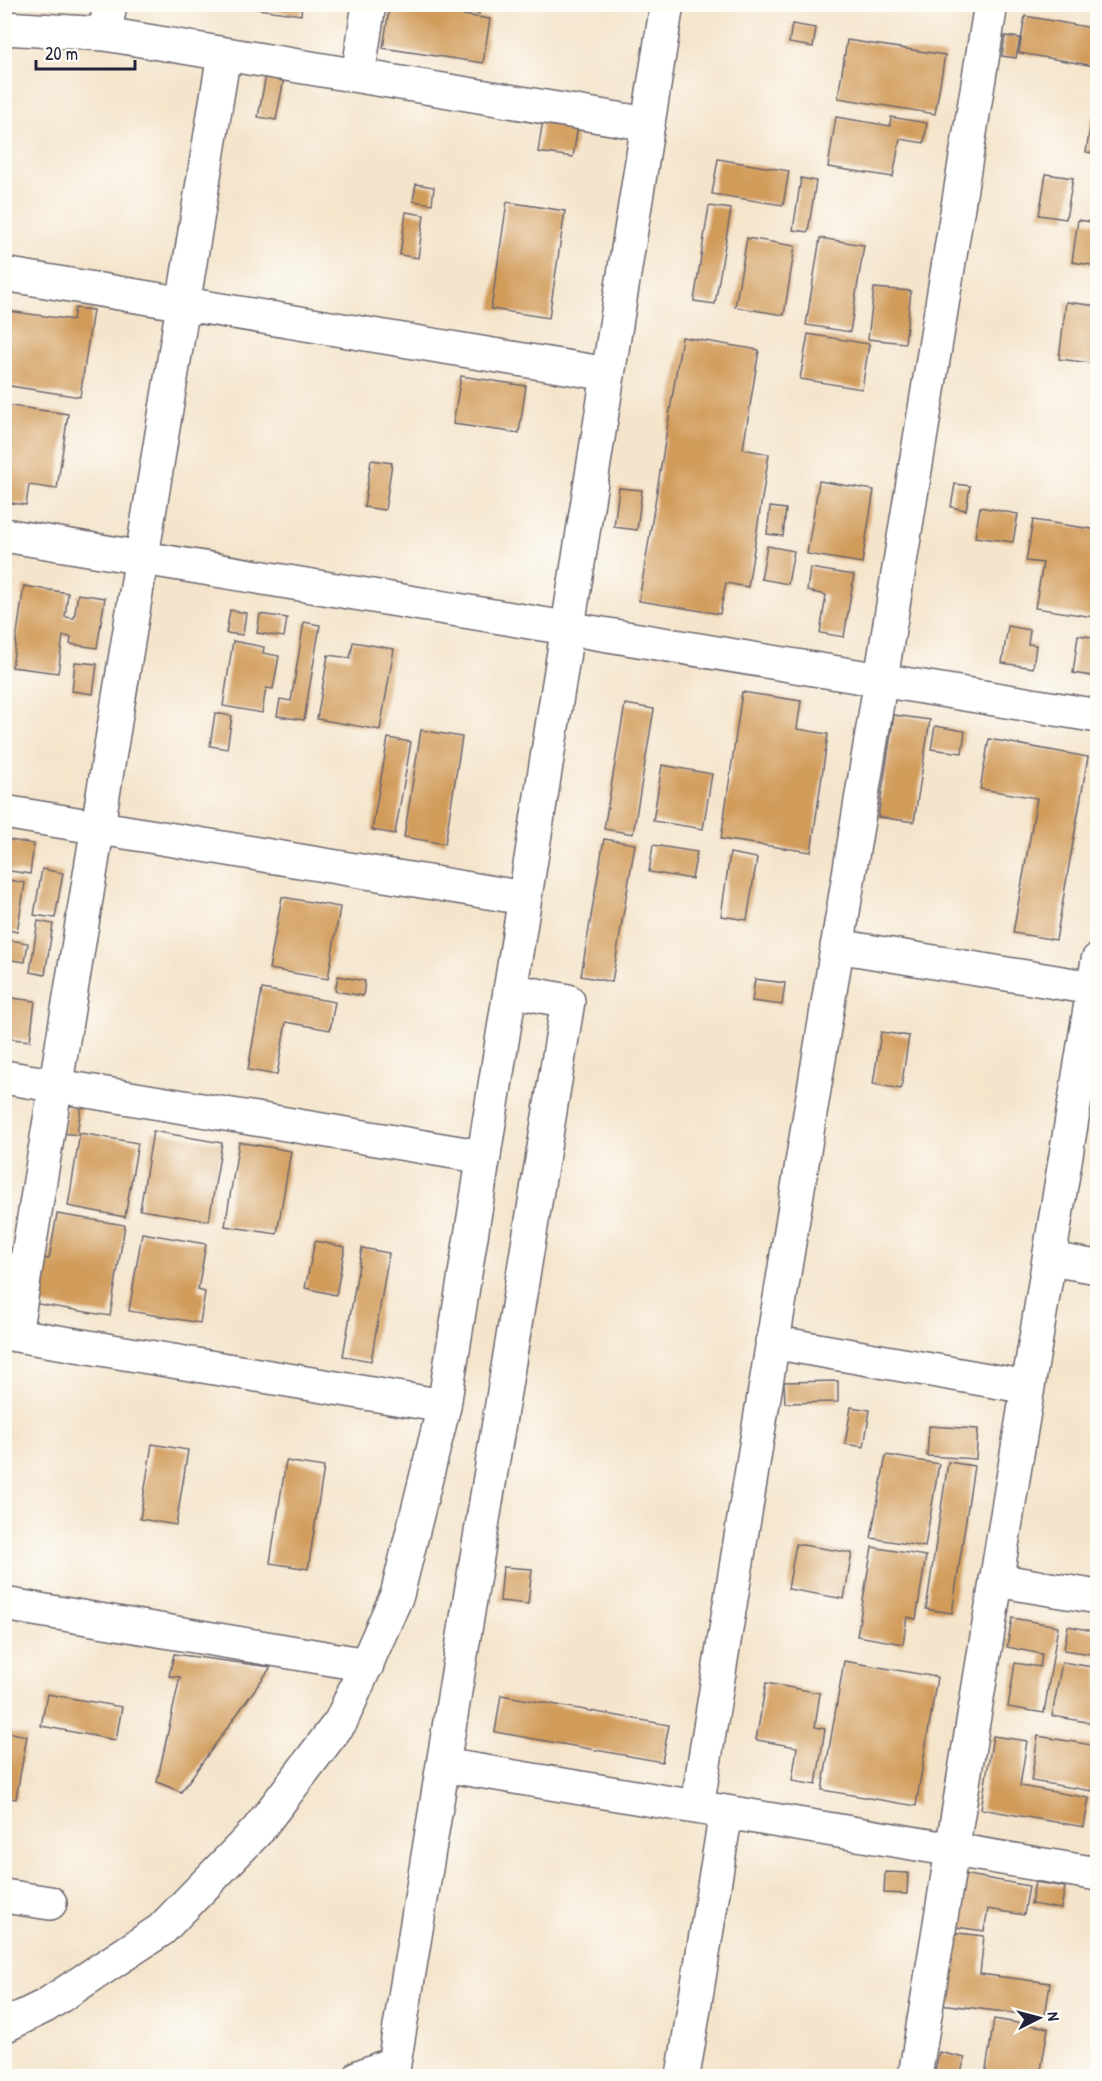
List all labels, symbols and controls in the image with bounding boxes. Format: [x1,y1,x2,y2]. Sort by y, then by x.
scale bar [36,33,135,71]
text: 20 m [45,41,78,66]
north arrow [1009,1988,1069,2048]
text: N [1043,2011,1065,2022]

